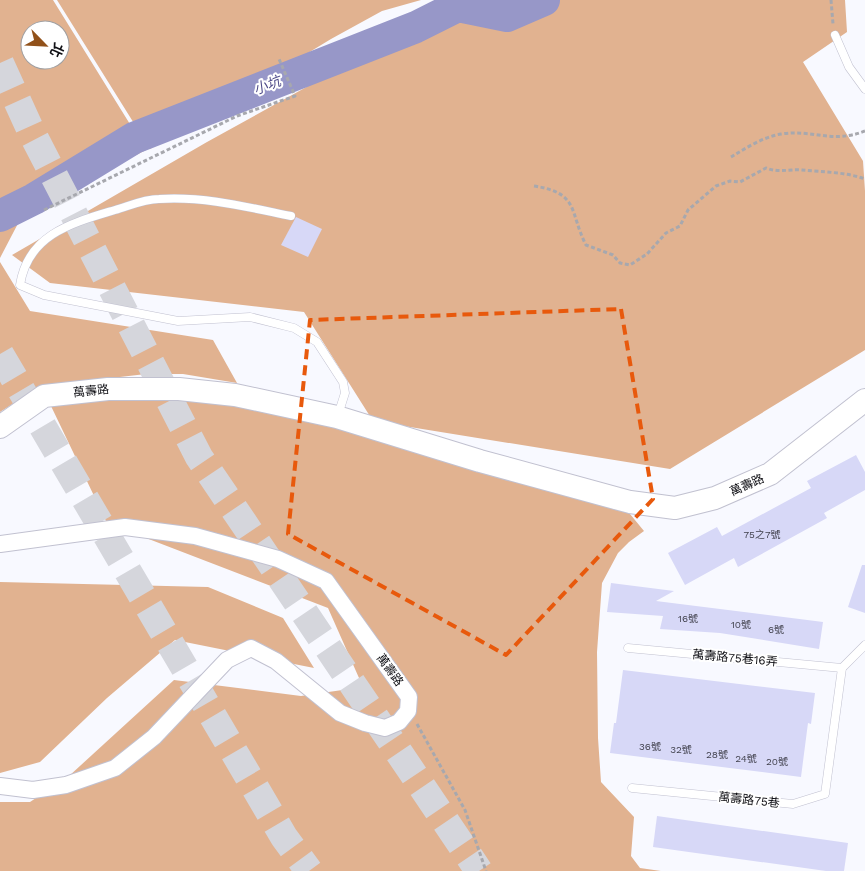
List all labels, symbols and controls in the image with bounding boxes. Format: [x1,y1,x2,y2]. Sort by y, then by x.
north arrow [20,20,70,70]
text: 北 [47,41,67,60]
water label: 小坑 [251,72,285,97]
street label: 萬壽路 [72,382,110,400]
street label: 萬壽路 [728,471,766,499]
house number: 75之7號 [743,529,781,540]
house number: 16號 [678,613,698,624]
house number: 10號 [731,619,751,630]
house number: 6號 [768,624,784,635]
street label: 萬壽路75巷16弄 [692,647,778,669]
street label: 萬壽路 [374,651,406,689]
house number: 36號 [639,741,661,752]
house number: 32號 [670,744,692,755]
house number: 28號 [706,749,728,760]
house number: 24號 [735,753,757,764]
house number: 20號 [766,756,788,767]
street label: 萬壽路75巷 [718,790,780,810]

